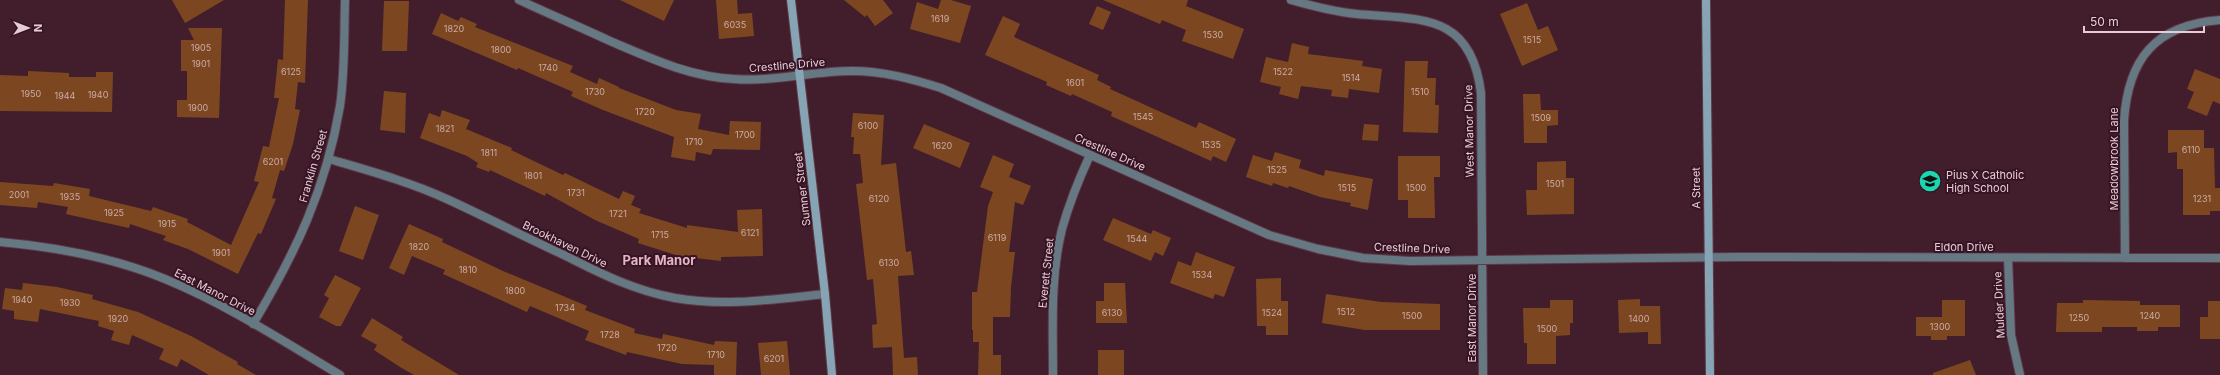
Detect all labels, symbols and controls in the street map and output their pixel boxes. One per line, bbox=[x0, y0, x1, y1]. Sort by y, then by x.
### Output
north arrow bbox=[8, 8, 48, 48]
scale bar bbox=[2084, 8, 2204, 34]
house number: 1619 bbox=[931, 13, 950, 24]
text: 50 m bbox=[2090, 14, 2119, 29]
house number: 6035 bbox=[724, 19, 746, 30]
house number: 1820 bbox=[444, 23, 465, 34]
text: N bbox=[31, 24, 45, 32]
house number: 1530 bbox=[1203, 29, 1224, 40]
house number: 1515 bbox=[1523, 34, 1541, 45]
house number: 1905 bbox=[191, 42, 211, 53]
house number: 1800 bbox=[491, 44, 512, 55]
street label: Crestline Drive bbox=[748, 55, 826, 75]
house number: 1901 bbox=[192, 58, 210, 69]
house number: 1740 bbox=[538, 62, 558, 73]
house number: 6125 bbox=[281, 66, 301, 77]
house number: 1522 bbox=[1273, 66, 1293, 77]
house number: 1514 bbox=[1342, 72, 1360, 83]
house number: 1601 bbox=[1066, 77, 1084, 88]
street label: West Manor Drive bbox=[1461, 84, 1477, 178]
house number: 1730 bbox=[585, 86, 605, 97]
house number: 1510 bbox=[1411, 86, 1430, 97]
house number: 1950 bbox=[21, 88, 42, 99]
house number: 1940 bbox=[88, 89, 109, 100]
house number: 1944 bbox=[55, 90, 76, 101]
house number: 1900 bbox=[188, 102, 209, 113]
house number: 1720 bbox=[635, 106, 655, 117]
street label: Meadowbrook Lane bbox=[2107, 107, 2121, 211]
house number: 1545 bbox=[1133, 111, 1153, 122]
house number: 1509 bbox=[1531, 112, 1552, 123]
house number: 6100 bbox=[858, 120, 879, 131]
house number: 1821 bbox=[436, 123, 454, 134]
street label: Franklin Street bbox=[296, 128, 330, 204]
house number: 1700 bbox=[735, 129, 755, 140]
street label: Crestline Drive bbox=[1072, 130, 1148, 174]
house number: 1710 bbox=[685, 136, 703, 147]
house number: 1535 bbox=[1201, 139, 1221, 150]
house number: 1620 bbox=[932, 140, 953, 151]
house number: 6110 bbox=[2182, 144, 2201, 155]
house number: 1811 bbox=[481, 147, 497, 158]
street label: Sumner Street bbox=[790, 151, 813, 227]
house number: 6201 bbox=[263, 156, 283, 167]
house number: 1525 bbox=[1267, 164, 1287, 175]
street label: A Street bbox=[1689, 167, 1703, 209]
school or university icon: Pius X Catholic High School bbox=[1917, 168, 1943, 194]
place label: Pius X Catholic High School bbox=[1946, 168, 2024, 195]
house number: 1801 bbox=[524, 170, 542, 181]
house number: 1501 bbox=[1546, 178, 1564, 189]
house number: 1515 bbox=[1338, 182, 1356, 193]
house number: 1500 bbox=[1406, 182, 1427, 193]
house number: 1731 bbox=[567, 187, 585, 198]
house number: 2001 bbox=[9, 189, 29, 200]
house number: 1935 bbox=[60, 191, 80, 202]
house number: 6120 bbox=[869, 193, 890, 204]
house number: 1231 bbox=[2193, 193, 2211, 204]
house number: 1925 bbox=[104, 207, 124, 218]
house number: 1721 bbox=[609, 208, 627, 219]
house number: 1915 bbox=[158, 218, 176, 229]
street label: Brookhaven Drive bbox=[521, 218, 609, 270]
house number: 6121 bbox=[741, 227, 759, 238]
house number: 1715 bbox=[651, 229, 669, 240]
house number: 6119 bbox=[988, 232, 1007, 243]
house number: 1544 bbox=[1127, 233, 1148, 244]
street label: Everett Street bbox=[1035, 237, 1057, 309]
street label: Crestline Drive bbox=[1374, 240, 1450, 256]
street label: Eldon Drive bbox=[1934, 240, 1994, 254]
house number: 1820 bbox=[409, 241, 430, 252]
house number: 1901 bbox=[212, 247, 230, 258]
district label: Park Manor bbox=[623, 252, 696, 268]
house number: 6130 bbox=[879, 257, 900, 268]
house number: 1810 bbox=[459, 264, 478, 275]
street label: East Manor Drive bbox=[172, 266, 258, 318]
house number: 1534 bbox=[1192, 269, 1212, 280]
street label: Mulder Drive bbox=[1990, 271, 2008, 339]
street label: East Manor Drive bbox=[1465, 273, 1479, 363]
house number: 1800 bbox=[505, 285, 526, 296]
house number: 1940 bbox=[12, 294, 33, 305]
house number: 1930 bbox=[60, 297, 81, 308]
house number: 1734 bbox=[555, 302, 575, 313]
house number: 1512 bbox=[1337, 306, 1355, 317]
house number: 6130 bbox=[1102, 307, 1123, 318]
house number: 1524 bbox=[1262, 307, 1282, 318]
house number: 1500 bbox=[1402, 310, 1423, 321]
house number: 1240 bbox=[2140, 310, 2161, 321]
house number: 1250 bbox=[2069, 312, 2089, 323]
house number: 1920 bbox=[108, 313, 129, 324]
house number: 1400 bbox=[1629, 313, 1650, 324]
house number: 1300 bbox=[1930, 321, 1951, 332]
house number: 1500 bbox=[1537, 323, 1558, 334]
house number: 1728 bbox=[600, 329, 620, 340]
house number: 1720 bbox=[657, 342, 677, 353]
house number: 1710 bbox=[707, 349, 725, 360]
house number: 6201 bbox=[764, 353, 784, 364]

